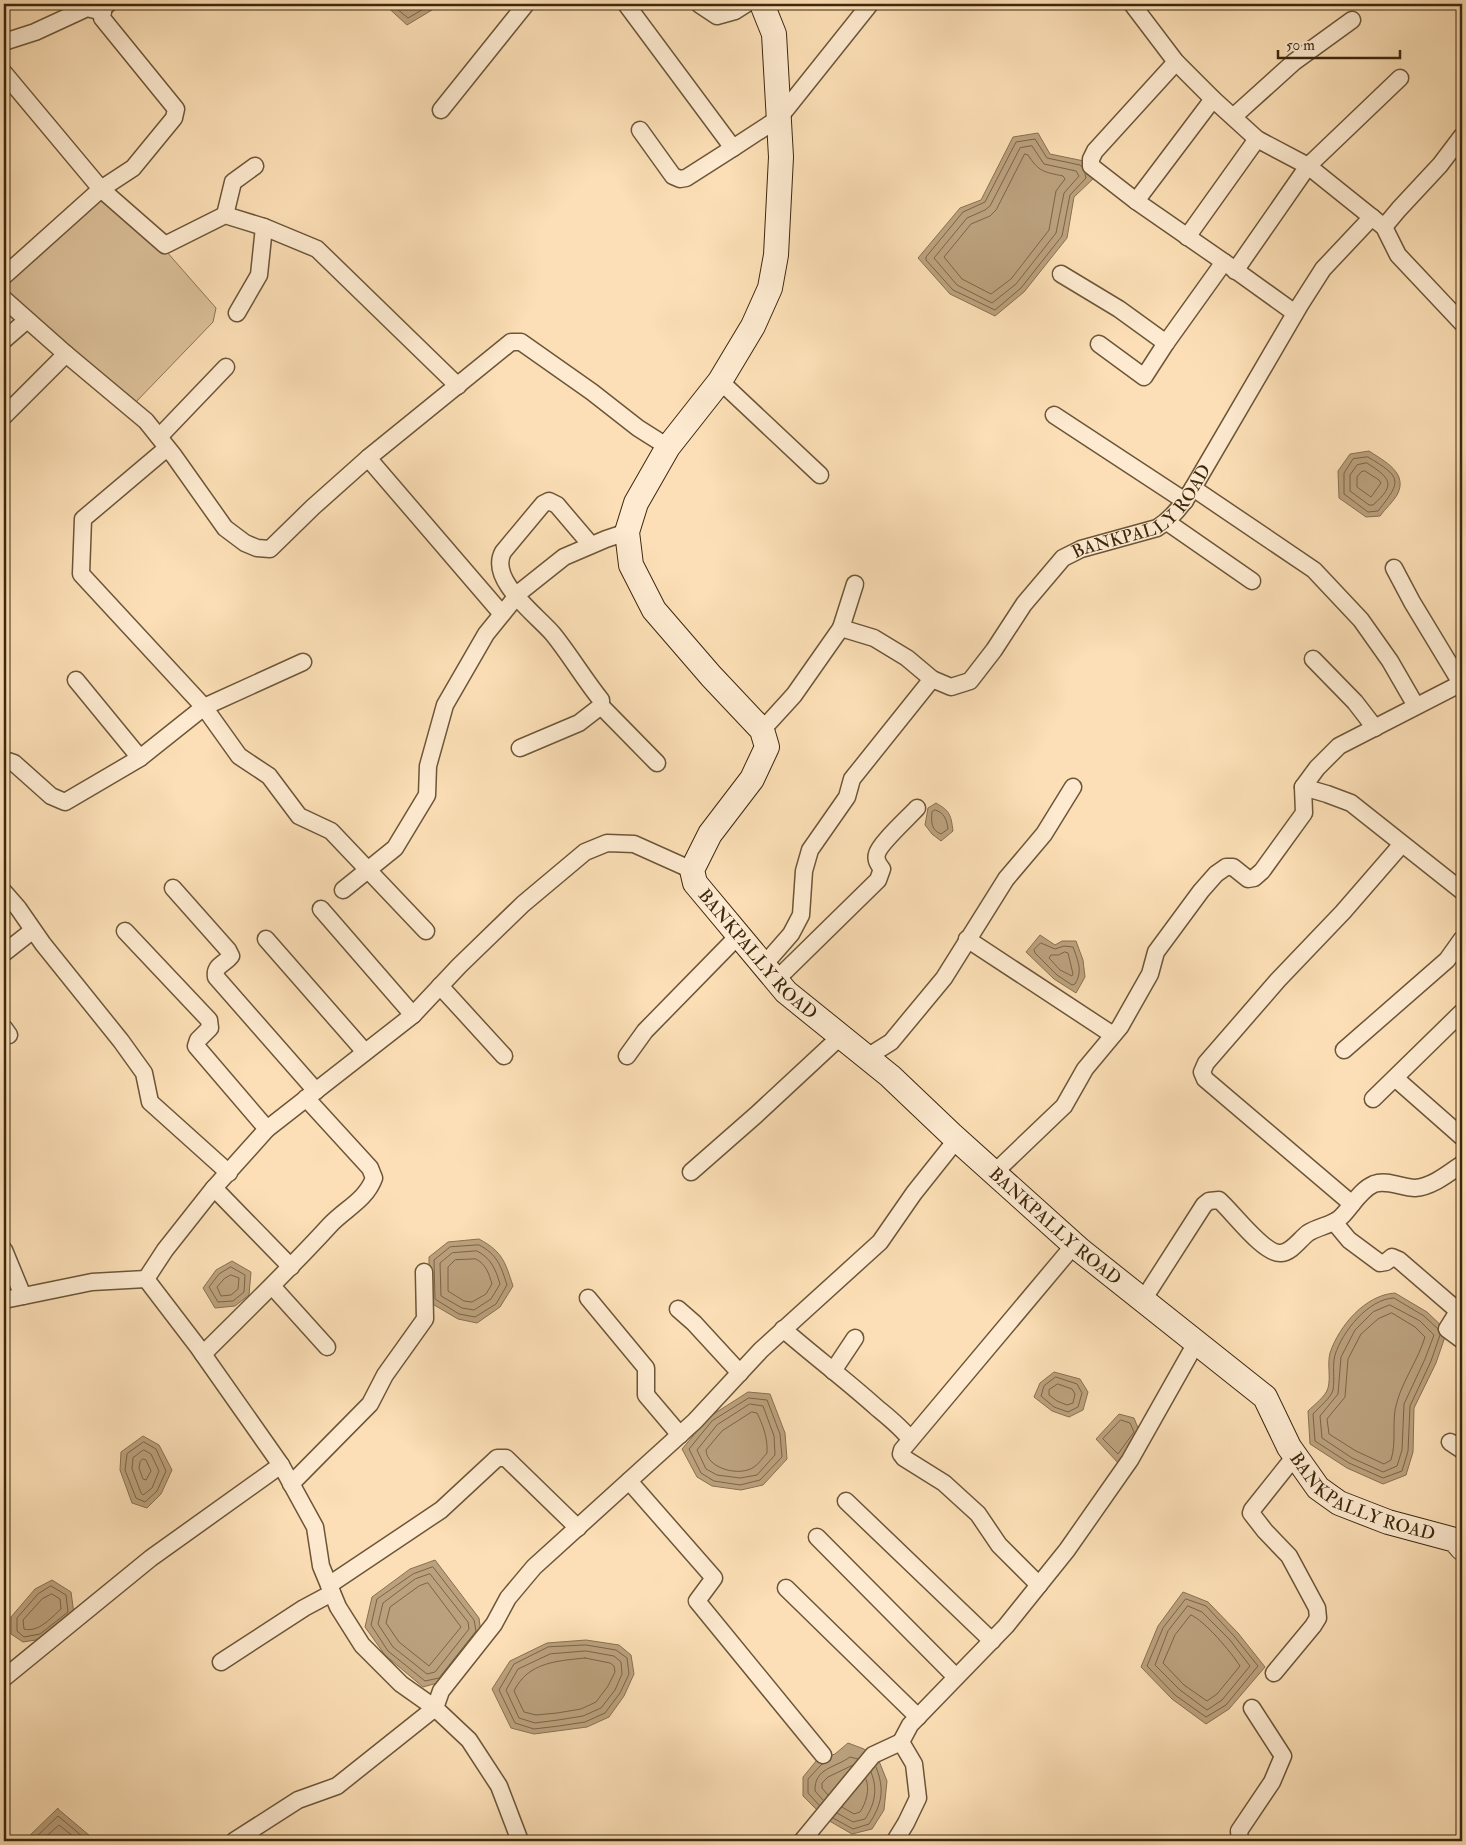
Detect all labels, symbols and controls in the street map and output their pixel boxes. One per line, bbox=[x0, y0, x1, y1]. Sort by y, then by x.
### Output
scale bar bbox=[1278, 28, 1401, 60]
text: 50 m bbox=[1286, 36, 1315, 55]
street label: BANKPALLY ROAD bbox=[1068, 460, 1216, 563]
street label: BANKPALLY ROAD bbox=[693, 884, 822, 1024]
street label: BANKPALLY ROAD bbox=[984, 1162, 1126, 1290]
street label: BANKPALLY ROAD bbox=[1285, 1448, 1438, 1546]

